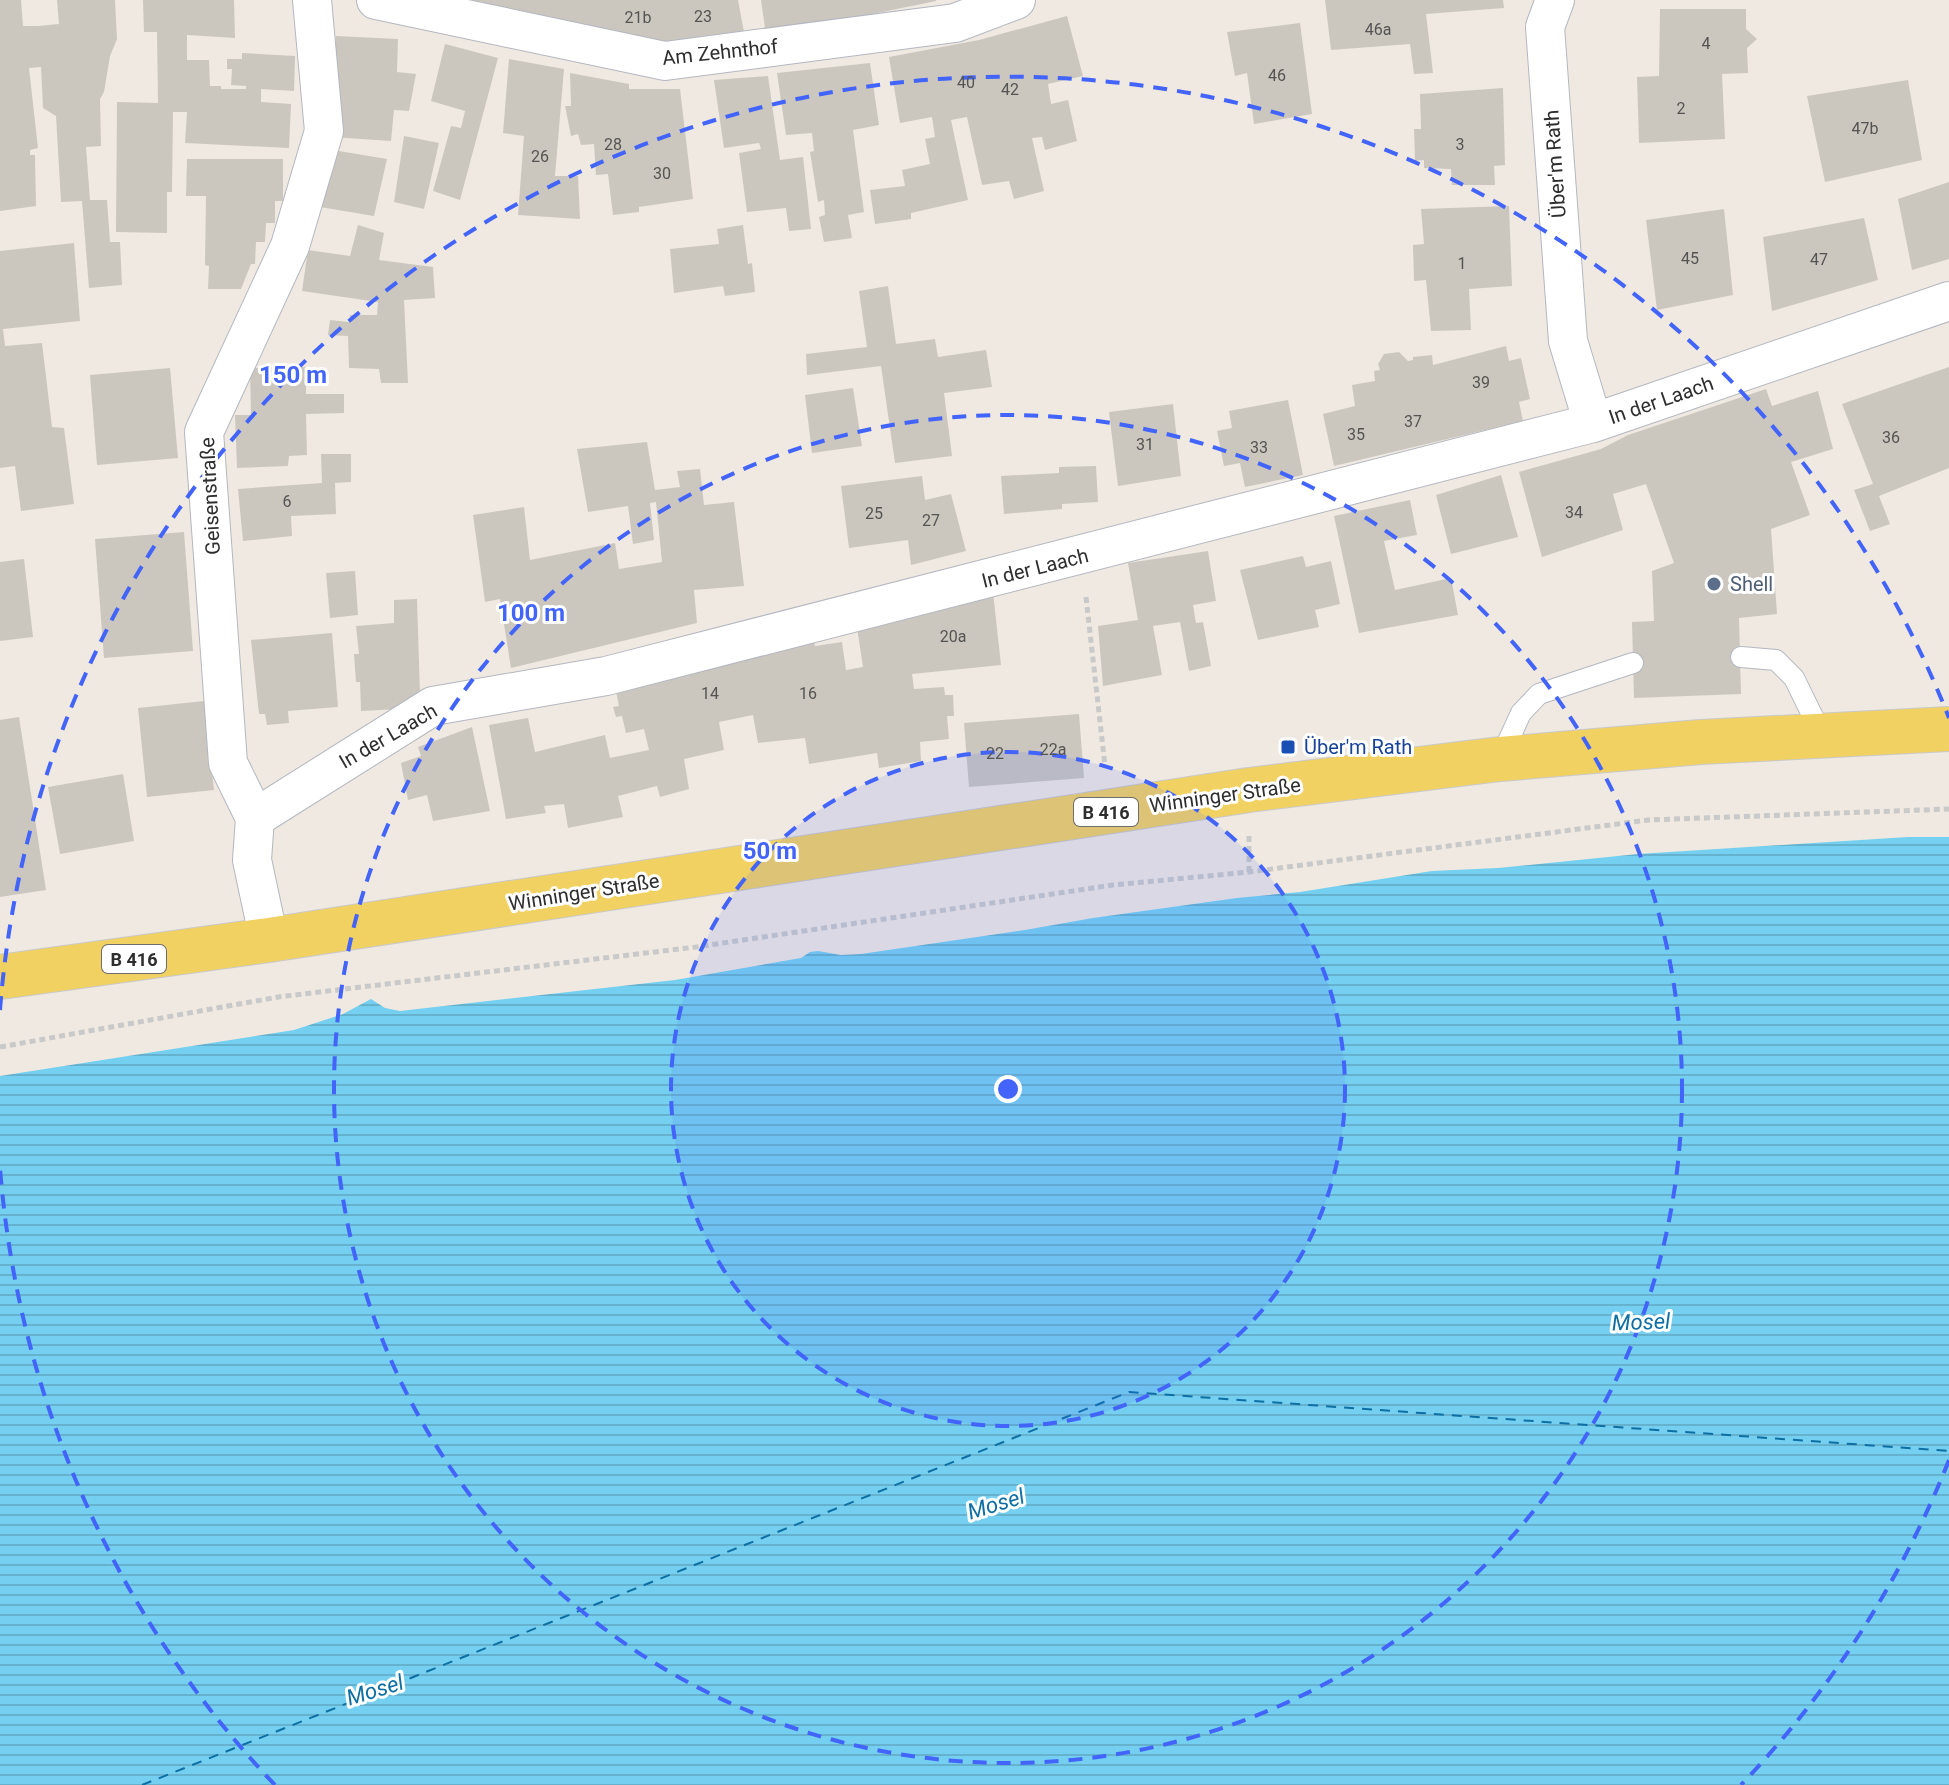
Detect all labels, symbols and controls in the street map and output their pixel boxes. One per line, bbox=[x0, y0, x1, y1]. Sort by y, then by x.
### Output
house number: 23 bbox=[694, 7, 712, 26]
house number: 21b bbox=[625, 8, 652, 27]
house number: 46a bbox=[1365, 20, 1391, 39]
street label: Am Zehnthof bbox=[661, 34, 779, 70]
house number: 4 bbox=[1702, 34, 1711, 53]
house number: 46 bbox=[1268, 66, 1286, 85]
house number: 40 bbox=[957, 73, 975, 92]
house number: 42 bbox=[1001, 80, 1019, 99]
house number: 2 bbox=[1677, 99, 1686, 118]
street label: Über'm Rath bbox=[1539, 109, 1571, 219]
house number: 47b bbox=[1852, 119, 1879, 138]
house number: 28 bbox=[604, 135, 622, 154]
house number: 3 bbox=[1456, 135, 1465, 154]
house number: 26 bbox=[531, 147, 549, 166]
house number: 30 bbox=[653, 164, 671, 183]
house number: 45 bbox=[1681, 249, 1699, 268]
house number: 47 bbox=[1810, 250, 1828, 269]
house number: 1 bbox=[1458, 254, 1467, 273]
text: 150 m bbox=[259, 361, 327, 389]
street label: In der Laach bbox=[1606, 371, 1716, 429]
house number: 39 bbox=[1472, 373, 1490, 392]
house number: 37 bbox=[1404, 412, 1422, 431]
house number: 35 bbox=[1347, 425, 1365, 444]
house number: 36 bbox=[1882, 428, 1900, 447]
house number: 31 bbox=[1136, 435, 1154, 454]
street label: Geisenstraße bbox=[195, 437, 225, 555]
house number: 33 bbox=[1250, 438, 1268, 457]
house number: 6 bbox=[283, 492, 292, 511]
house number: 34 bbox=[1565, 503, 1583, 522]
house number: 25 bbox=[865, 504, 883, 523]
house number: 27 bbox=[922, 511, 940, 530]
street label: In der Laach bbox=[979, 543, 1091, 593]
place label: Shell bbox=[1730, 572, 1773, 596]
marker: Shell bbox=[1705, 575, 1723, 593]
text: 100 m bbox=[497, 599, 565, 627]
house number: 20a bbox=[940, 627, 966, 646]
house number: 14 bbox=[701, 684, 719, 703]
house number: 16 bbox=[799, 684, 817, 703]
street label: In der Laach bbox=[335, 698, 441, 774]
place label: Über'm Rath bbox=[1304, 735, 1412, 759]
marker: Über'm Rath bbox=[1279, 738, 1297, 756]
house number: 22a bbox=[1040, 740, 1066, 759]
house number: 22 bbox=[986, 744, 1004, 763]
street label: Winninger Straße bbox=[1148, 773, 1302, 817]
road number: B 416 bbox=[1074, 798, 1138, 826]
text: 50 m bbox=[743, 837, 797, 865]
street label: Winninger Straße bbox=[507, 868, 661, 916]
road number: B 416 bbox=[102, 945, 166, 973]
centre of rings bbox=[994, 1075, 1022, 1103]
water label: Mosel bbox=[1611, 1308, 1671, 1336]
water label: Mosel bbox=[964, 1483, 1028, 1524]
water label: Mosel bbox=[343, 1669, 407, 1710]

